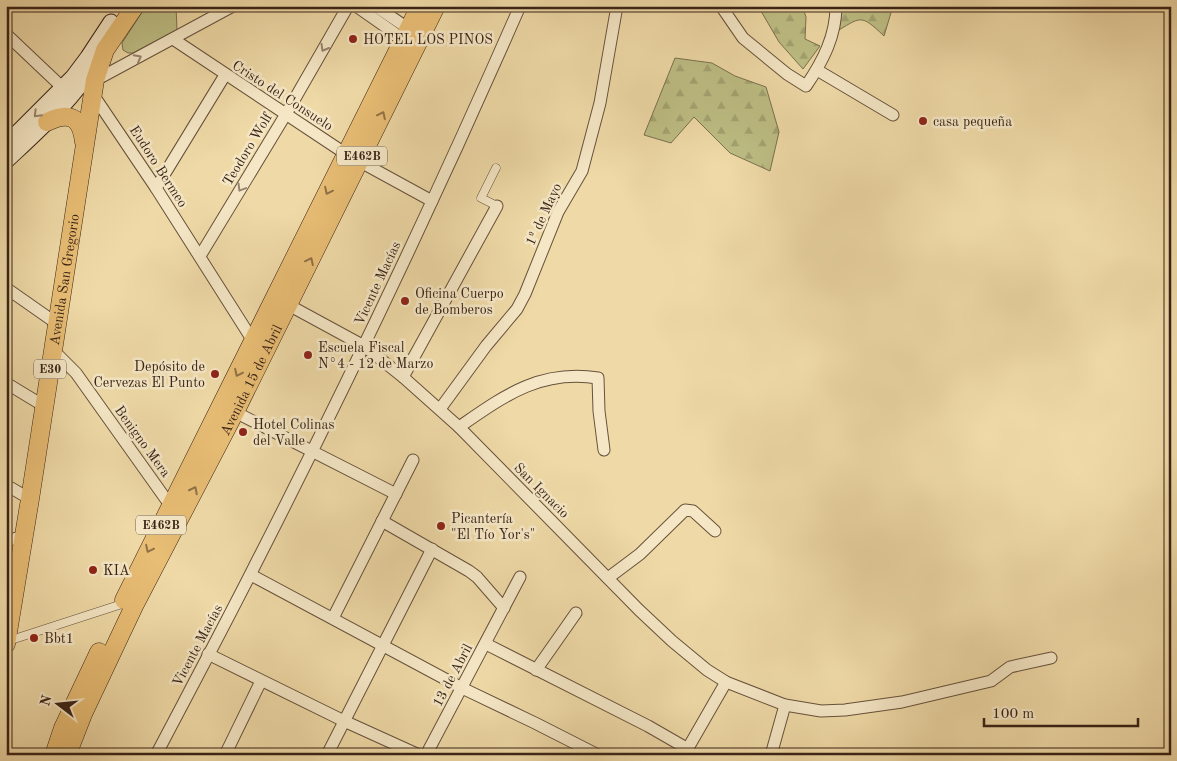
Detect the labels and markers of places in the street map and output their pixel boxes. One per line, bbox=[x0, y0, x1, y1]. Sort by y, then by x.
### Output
marker: HOTEL LOS PINOS bbox=[347, 33, 359, 45]
place label: HOTEL LOS PINOS bbox=[363, 33, 493, 47]
marker: casa pequeña bbox=[917, 115, 929, 127]
place label: casa pequeña bbox=[933, 115, 1012, 129]
place label: Oficina Cuerpo de Bomberos bbox=[415, 287, 504, 317]
marker: Oficina Cuerpo de Bomberos bbox=[399, 295, 411, 307]
place label: Escuela Fiscal N°4 - 12 de Marzo bbox=[318, 341, 433, 371]
marker: Escuela Fiscal N°4 - 12 de Marzo bbox=[302, 349, 314, 361]
place label: Depósito de Cervezas El Punto bbox=[93, 360, 205, 390]
marker: Depósito de Cervezas El Punto bbox=[209, 368, 221, 380]
place label: Hotel Colinas del Valle bbox=[253, 418, 334, 448]
marker: Hotel Colinas del Valle bbox=[237, 426, 249, 438]
place label: Picantería "El Tío Yor's" bbox=[451, 512, 535, 542]
marker: Picantería "El Tío Yor's" bbox=[435, 520, 447, 532]
marker: KIA bbox=[87, 564, 99, 576]
place label: KIA bbox=[103, 564, 130, 578]
marker: Bbt1 bbox=[28, 632, 40, 644]
place label: Bbt1 bbox=[44, 632, 74, 646]

